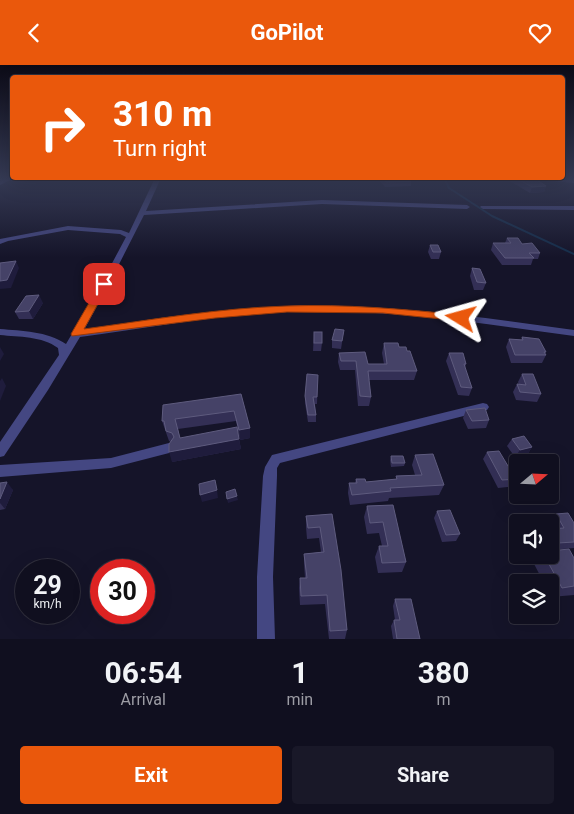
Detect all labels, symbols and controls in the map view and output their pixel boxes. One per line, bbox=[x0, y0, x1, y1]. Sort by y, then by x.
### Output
icon: back bbox=[20, 19, 48, 47]
icon: heart bbox=[526, 19, 554, 47]
text: GoPilot bbox=[250, 20, 324, 45]
text: 310 m bbox=[113, 94, 212, 135]
icon: right bbox=[30, 95, 95, 160]
text: Turn right bbox=[113, 136, 207, 161]
pin bbox=[83, 263, 125, 305]
icon: arrive bbox=[90, 270, 118, 298]
position arrow bbox=[434, 291, 486, 343]
north arrow bbox=[509, 454, 559, 504]
map controls bbox=[509, 454, 559, 624]
button: sound bbox=[509, 514, 559, 564]
speed limit sign: 30 bbox=[90, 559, 155, 624]
text: 29 bbox=[33, 571, 62, 600]
button: layers bbox=[509, 574, 559, 624]
text: km/h bbox=[33, 597, 62, 611]
text: 06:54 bbox=[105, 655, 182, 690]
text: 1 bbox=[291, 655, 308, 690]
text: 380 bbox=[418, 655, 469, 690]
text: Arrival bbox=[121, 690, 166, 709]
text: min bbox=[286, 690, 313, 709]
text: m bbox=[437, 690, 451, 709]
button: Exit bbox=[20, 746, 282, 804]
button: Share bbox=[292, 746, 554, 804]

